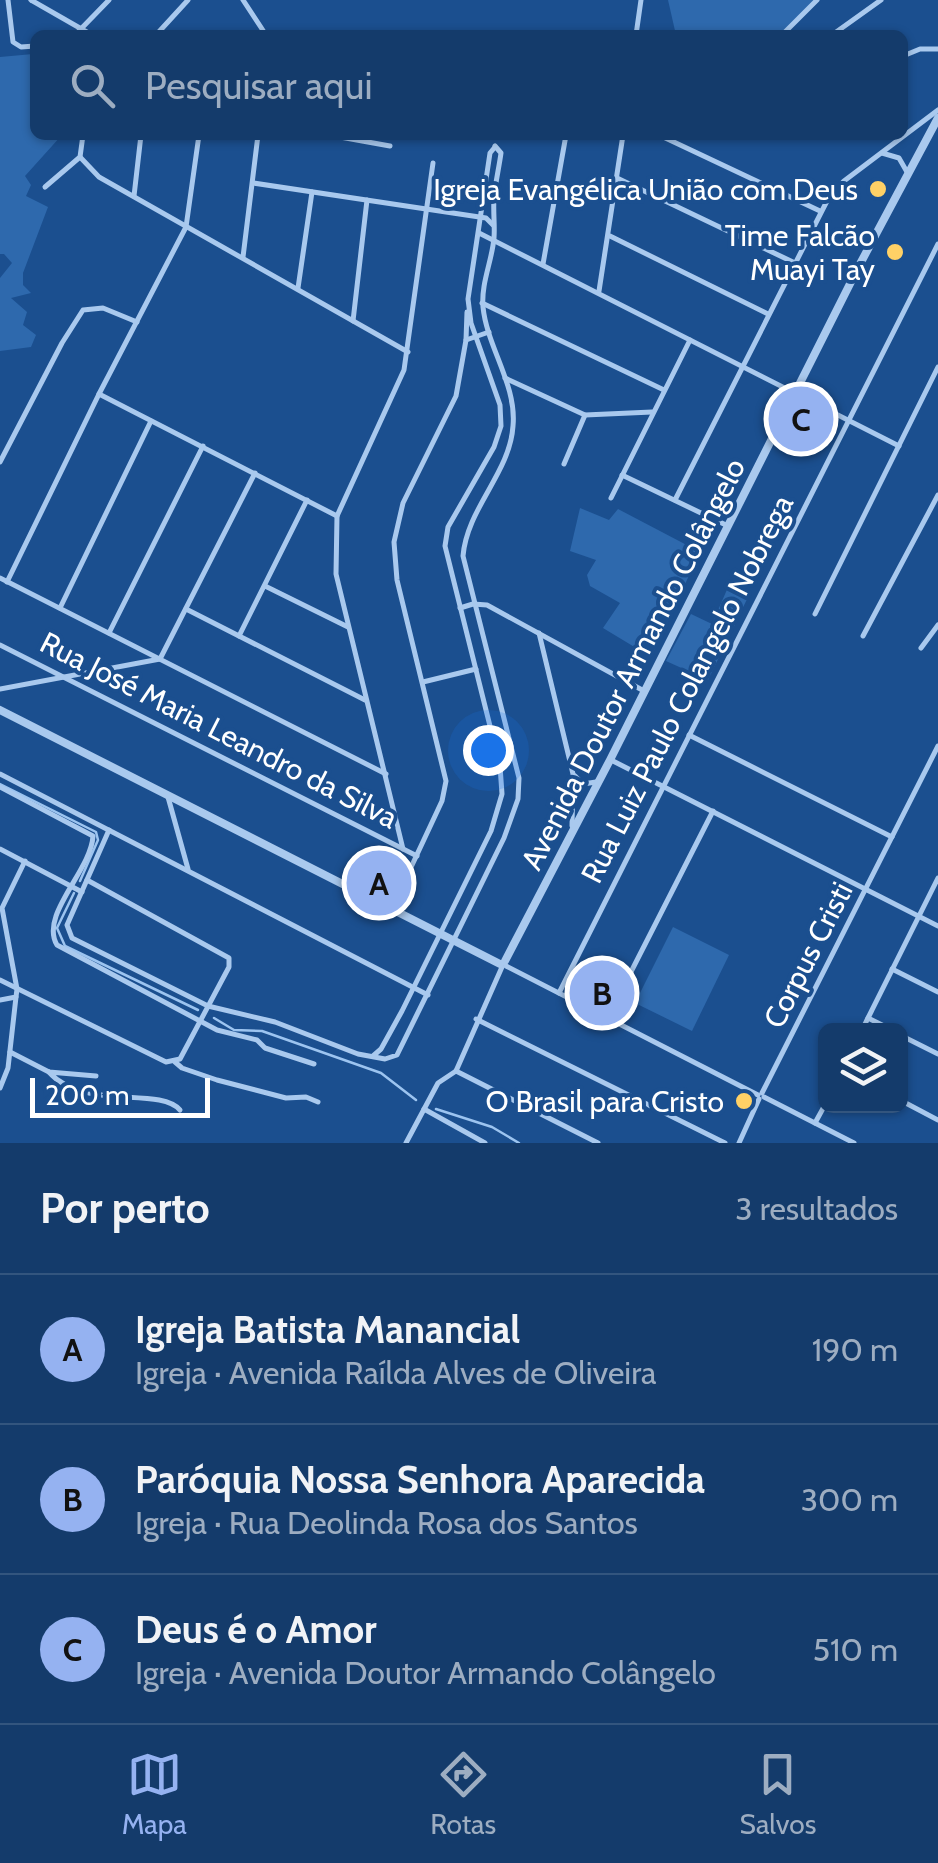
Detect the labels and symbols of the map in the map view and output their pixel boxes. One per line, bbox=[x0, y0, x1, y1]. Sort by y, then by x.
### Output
place label: Igreja Evangélica União com Deus bbox=[433, 171, 858, 208]
marker: Igreja Evangélica União com Deus bbox=[867, 178, 889, 200]
place label: Time Falcão Muayi Tay bbox=[725, 217, 875, 288]
marker: Time Falcão Muayi Tay bbox=[884, 241, 906, 263]
pin: C bbox=[768, 382, 834, 456]
street label: Avenida Doutor Armando Colângelo bbox=[513, 452, 753, 876]
street label: Rua Luiz Paulo Colangelo Nobrega bbox=[573, 488, 801, 889]
street label: Rua José Maria Leandro da Silva bbox=[34, 624, 404, 837]
your location bbox=[463, 725, 514, 776]
pin: A bbox=[346, 846, 412, 920]
street label: Corpus Cristi bbox=[756, 876, 860, 1034]
pin: B bbox=[570, 956, 634, 1030]
scale bar bbox=[30, 1073, 210, 1118]
place label: O Brasil para Cristo bbox=[486, 1083, 724, 1120]
marker: O Brasil para Cristo bbox=[733, 1090, 755, 1112]

